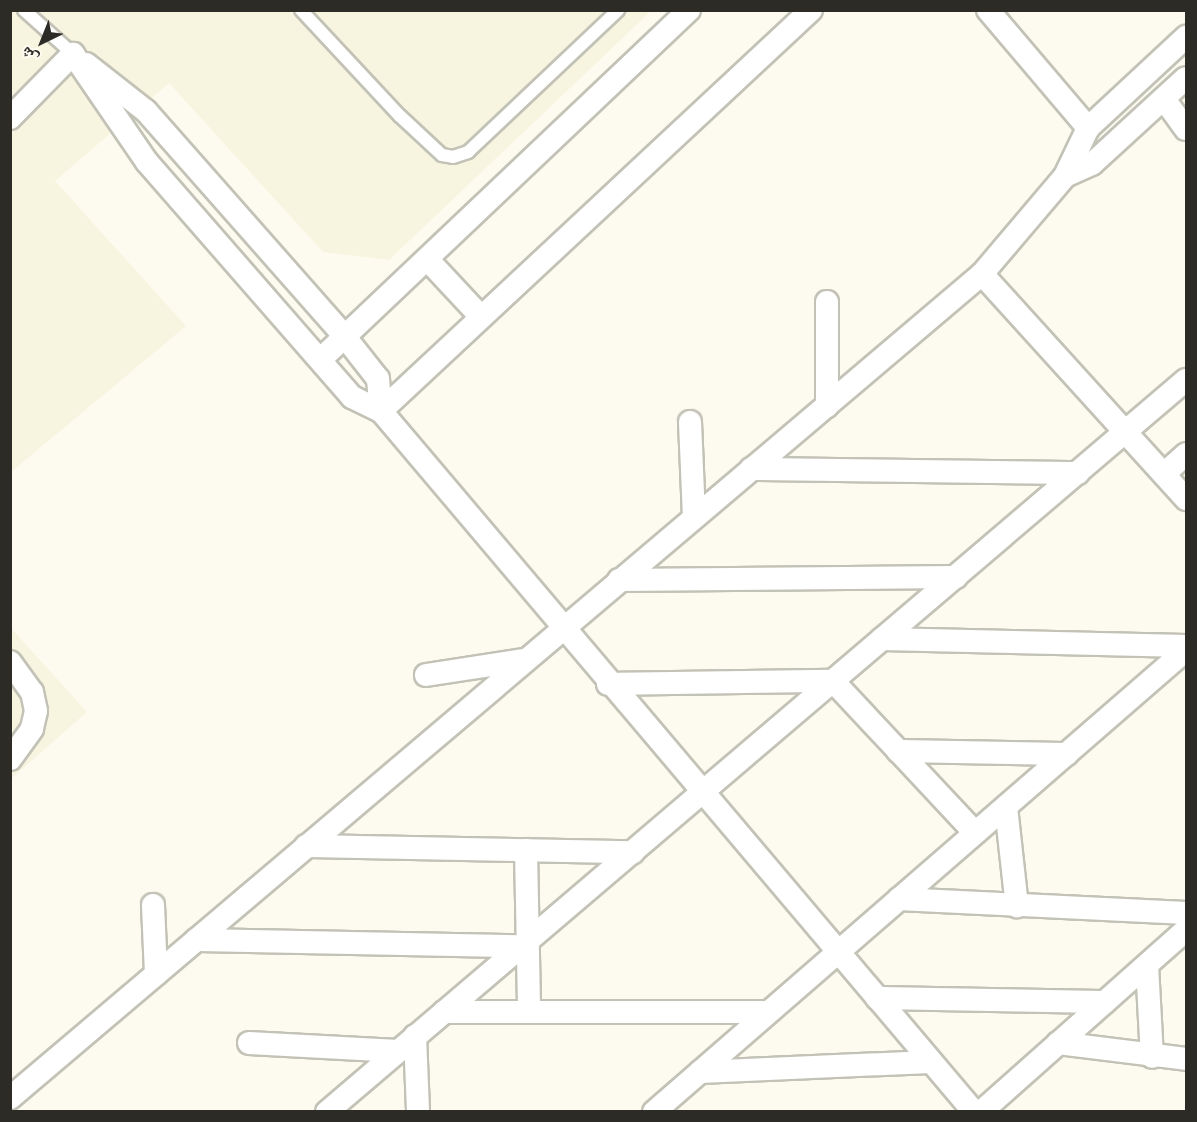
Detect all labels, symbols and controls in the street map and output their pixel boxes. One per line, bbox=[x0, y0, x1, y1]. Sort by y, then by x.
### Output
north arrow bbox=[12, 12, 72, 72]
text: ش bbox=[17, 43, 42, 68]

